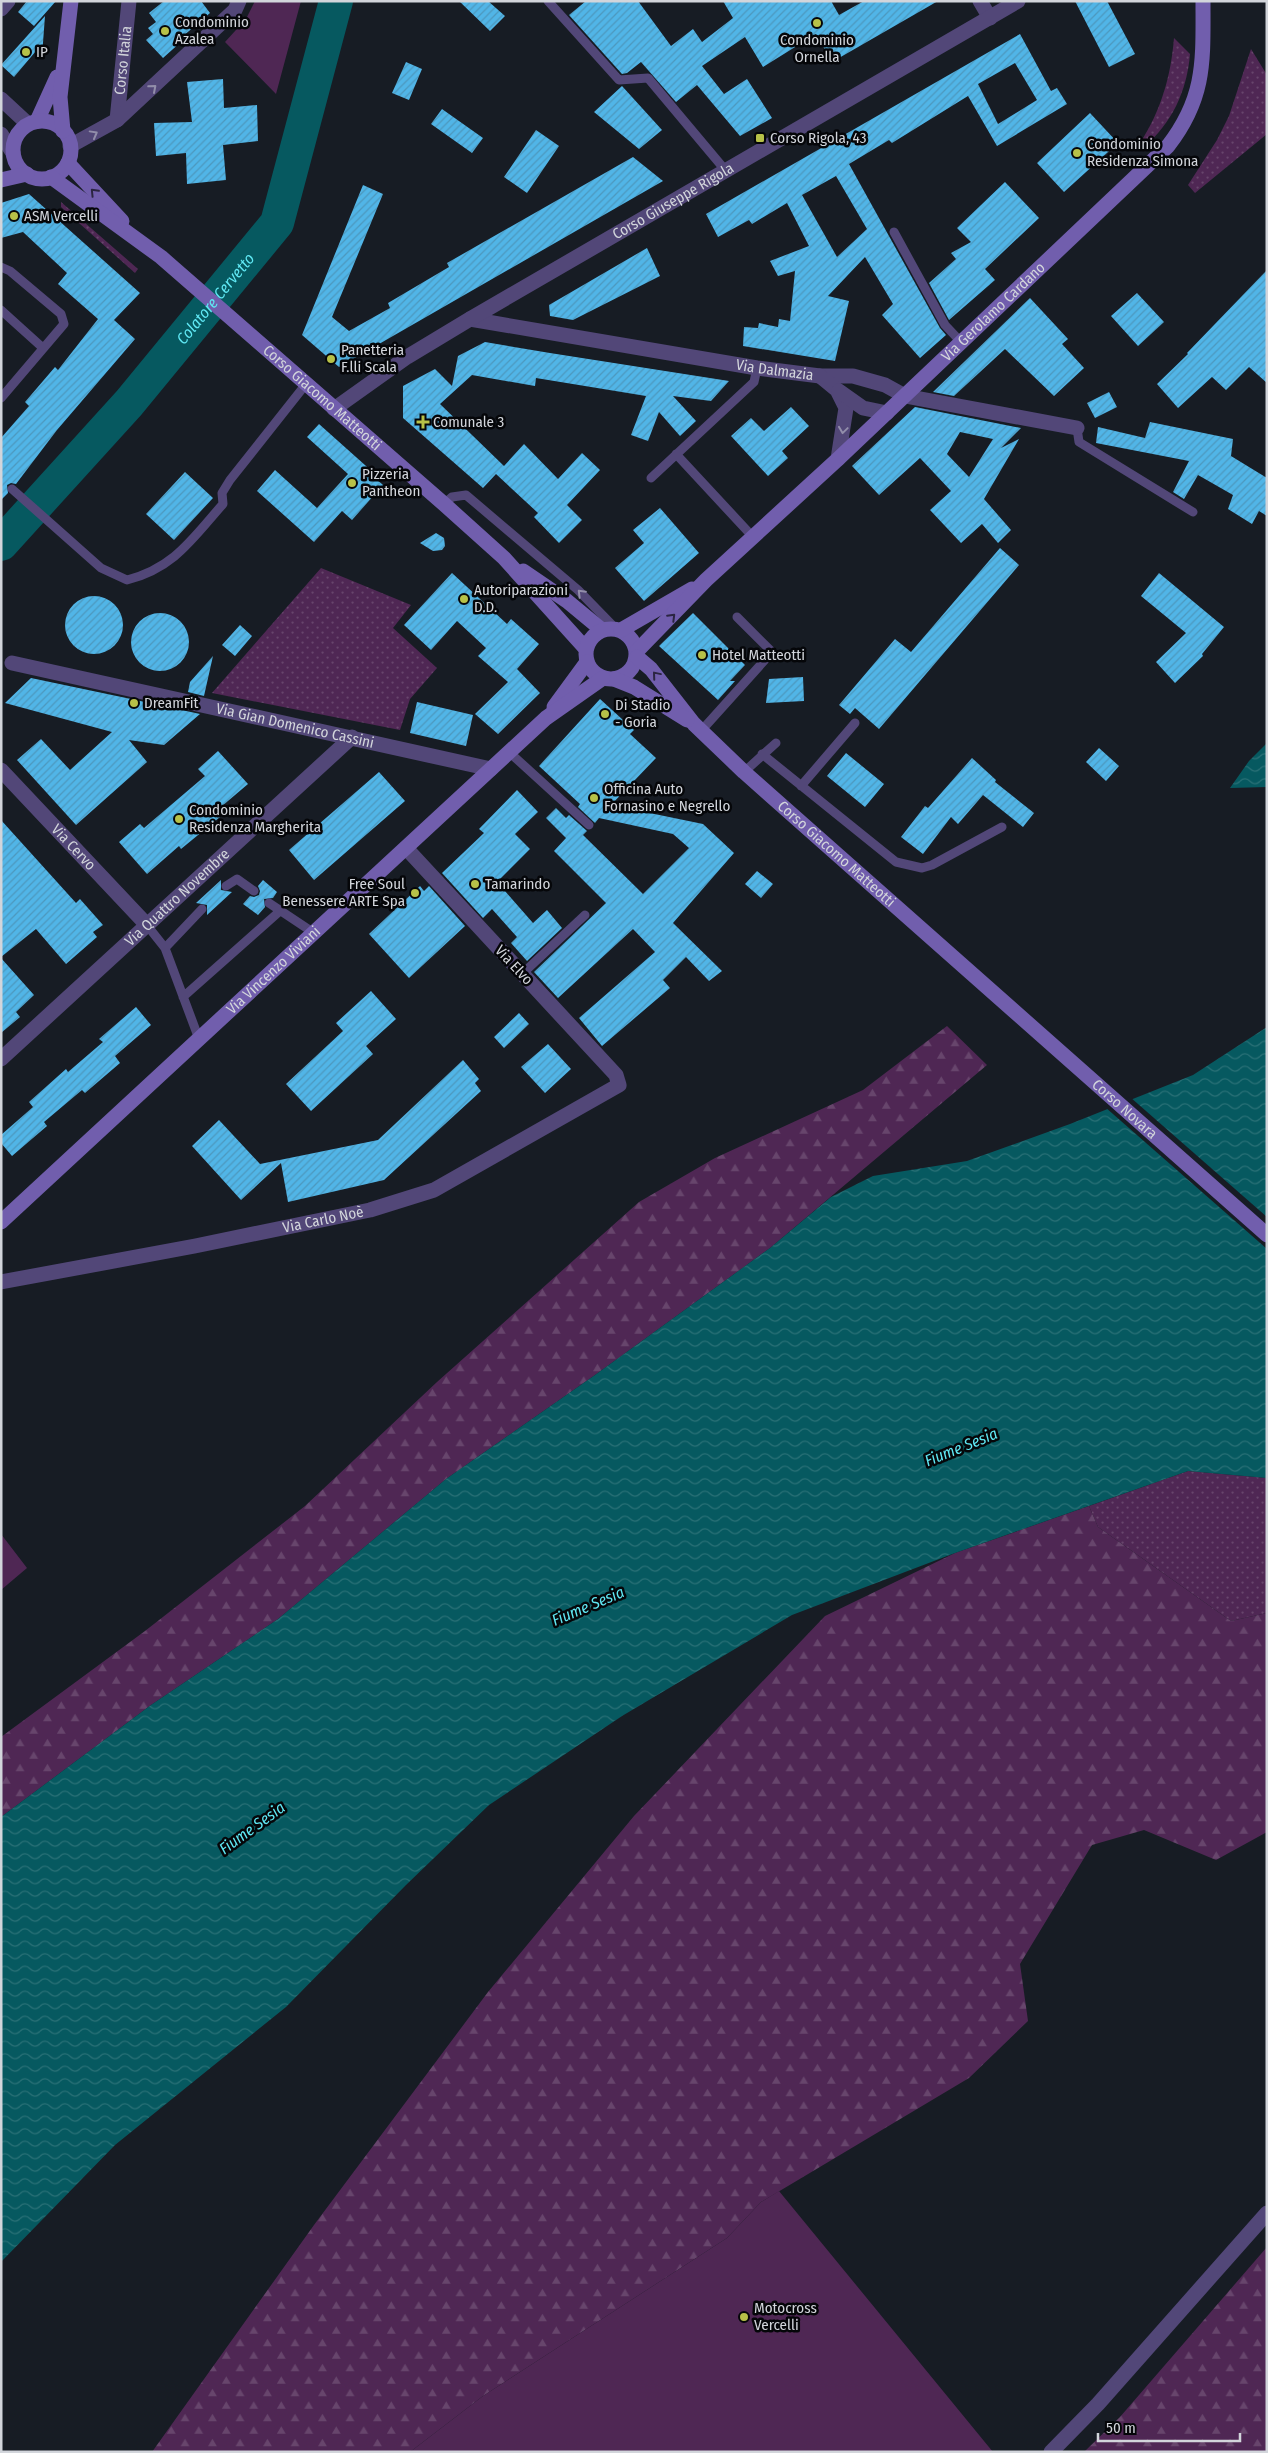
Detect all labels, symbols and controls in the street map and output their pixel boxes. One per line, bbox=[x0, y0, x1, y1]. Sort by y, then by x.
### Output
place label: Condominio Azalea bbox=[175, 13, 249, 48]
marker: Condominio Ornella bbox=[811, 17, 823, 29]
street label: Corso Italia bbox=[111, 25, 135, 96]
marker: Condominio Azalea bbox=[159, 25, 171, 37]
place label: Condominio Ornella bbox=[780, 31, 854, 66]
place label: IP bbox=[36, 43, 48, 61]
marker: IP bbox=[20, 46, 32, 58]
one-way arrow bbox=[148, 85, 157, 94]
place label: Corso Rigola, 43 bbox=[770, 129, 867, 147]
one-way arrow bbox=[89, 130, 98, 140]
marker: Corso Rigola, 43 bbox=[754, 132, 766, 144]
place label: Condominio Residenza Simona bbox=[1087, 135, 1198, 170]
marker: Condominio Residenza Simona bbox=[1071, 147, 1083, 159]
street label: Corso Giuseppe Rigola bbox=[609, 159, 737, 243]
one-way arrow bbox=[91, 188, 100, 197]
place label: ASM Vercelli bbox=[24, 207, 98, 225]
marker: ASM Vercelli bbox=[8, 210, 20, 222]
water label: Colatore Cervetto bbox=[172, 249, 258, 348]
street label: Via Gerolamo Cardano bbox=[938, 258, 1049, 365]
street label: Corso Giacomo Matteotti bbox=[259, 341, 385, 454]
place label: Panetteria F.lli Scala bbox=[341, 341, 404, 376]
marker: Panetteria F.lli Scala bbox=[325, 353, 337, 365]
street label: Via Dalmazia bbox=[735, 356, 815, 384]
place label: Comunale 3 bbox=[433, 413, 505, 431]
marker: Comunale 3 bbox=[417, 416, 429, 428]
one-way arrow bbox=[839, 426, 849, 434]
place label: Pizzeria Pantheon bbox=[362, 465, 420, 500]
marker: Pizzeria Pantheon bbox=[346, 477, 358, 489]
place label: Autoriparazioni D.D. bbox=[474, 581, 568, 616]
one-way arrow bbox=[578, 590, 587, 599]
marker: Autoriparazioni D.D. bbox=[458, 593, 470, 605]
one-way arrow bbox=[666, 614, 675, 623]
place label: Hotel Matteotti bbox=[712, 646, 805, 664]
marker: Hotel Matteotti bbox=[696, 649, 708, 661]
one-way arrow bbox=[653, 672, 662, 681]
place label: DreamFit bbox=[144, 694, 199, 712]
place label: Di Stadio - Goria bbox=[615, 696, 670, 731]
marker: DreamFit bbox=[128, 697, 140, 709]
street label: Via Gian Domenico Cassini bbox=[215, 699, 376, 752]
marker: Di Stadio - Goria bbox=[599, 708, 611, 720]
place label: Officina Auto Fornasino e Negrello bbox=[604, 780, 730, 815]
marker: Officina Auto Fornasino e Negrello bbox=[588, 792, 600, 804]
street label: Corso Giacomo Matteotti bbox=[774, 797, 899, 911]
place label: Condominio Residenza Margherita bbox=[189, 801, 321, 836]
marker: Condominio Residenza Margherita bbox=[173, 813, 185, 825]
street label: Via Cervo bbox=[48, 820, 100, 874]
street label: Via Quattro Novembre bbox=[121, 845, 233, 950]
place label: Free Soul Benessere ARTE Spa bbox=[282, 875, 405, 910]
place label: Tamarindo bbox=[485, 875, 550, 893]
marker: Tamarindo bbox=[469, 878, 481, 890]
marker: Free Soul Benessere ARTE Spa bbox=[409, 887, 421, 899]
street label: Via Vincenzo Viviani bbox=[223, 922, 324, 1018]
street label: Via Elvo bbox=[491, 941, 537, 989]
street label: Corso Novara bbox=[1088, 1075, 1161, 1143]
street label: Via Carlo Noè bbox=[281, 1203, 365, 1237]
water label: Fiume Sesia bbox=[922, 1424, 1000, 1470]
water label: Fiume Sesia bbox=[549, 1582, 627, 1630]
water label: Fiume Sesia bbox=[215, 1798, 289, 1858]
place label: Motocross Vercelli bbox=[754, 2299, 817, 2334]
marker: Motocross Vercelli bbox=[738, 2311, 750, 2323]
scale bar bbox=[1098, 2410, 1240, 2442]
text: 50 m bbox=[1106, 2419, 1136, 2437]

